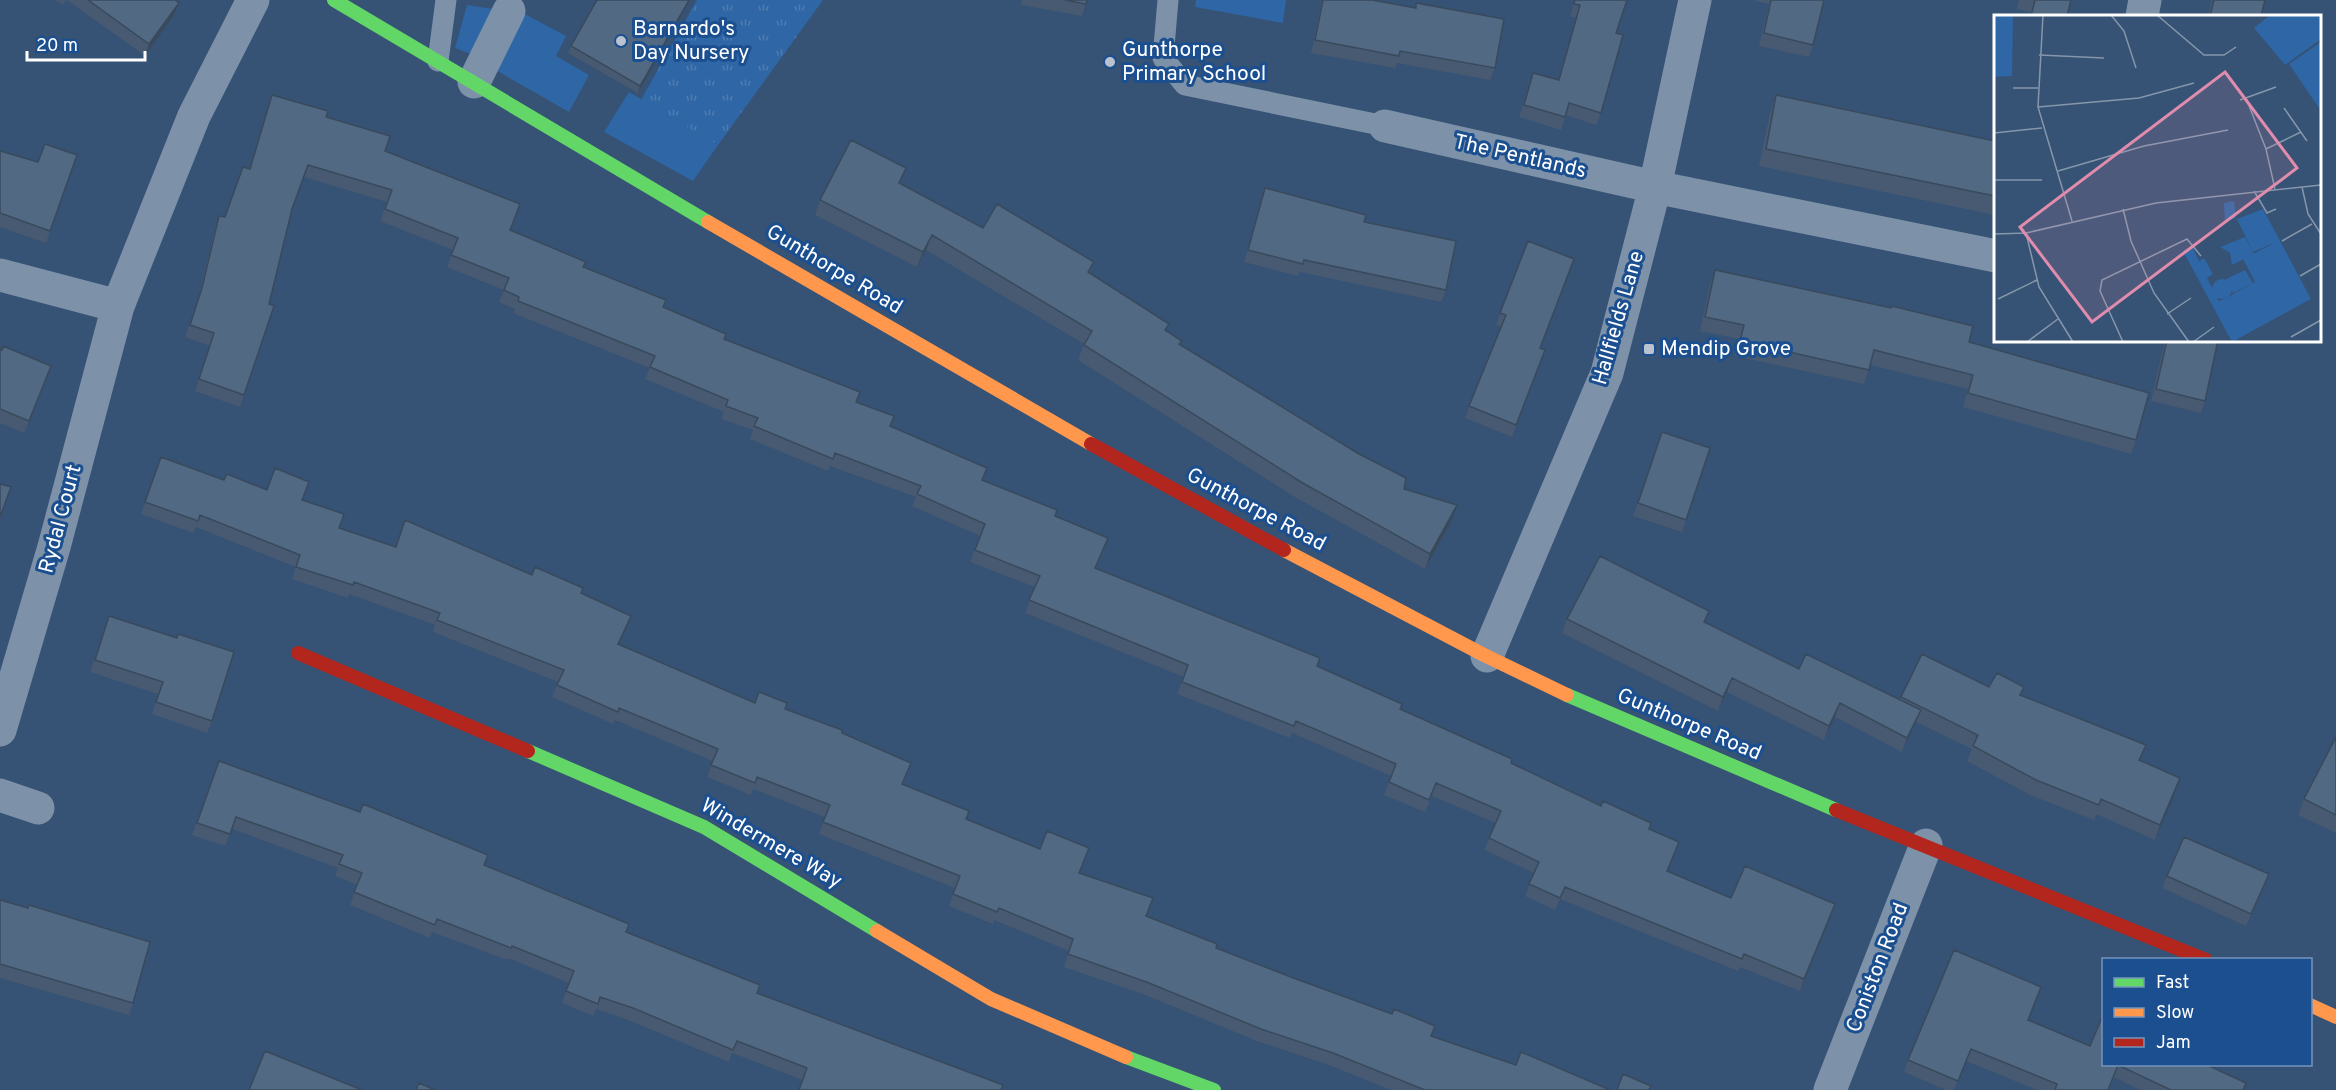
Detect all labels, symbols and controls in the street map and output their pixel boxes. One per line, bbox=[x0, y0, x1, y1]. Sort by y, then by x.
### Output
inset map bbox=[1994, 15, 2321, 342]
place label: Barnardo's Day Nursery bbox=[633, 16, 749, 67]
scale bar bbox=[27, 24, 146, 62]
marker: Barnardo's Day Nursery bbox=[614, 34, 628, 48]
text: 20 m bbox=[36, 35, 78, 58]
place label: Gunthorpe Primary School bbox=[1122, 37, 1266, 88]
marker: Gunthorpe Primary School bbox=[1103, 55, 1117, 69]
street label: The Pentlands bbox=[1451, 129, 1589, 185]
street label: Gunthorpe Road bbox=[761, 219, 907, 321]
street label: Hallfields Lane bbox=[1587, 248, 1651, 388]
place label: Mendip Grove bbox=[1661, 336, 1791, 363]
marker: Mendip Grove bbox=[1642, 342, 1656, 356]
street label: Rydal Court bbox=[34, 462, 88, 576]
street label: Gunthorpe Road bbox=[1182, 462, 1330, 558]
street label: Gunthorpe Road bbox=[1613, 682, 1765, 768]
street label: Windermere Way bbox=[695, 793, 847, 895]
street label: Coniston Road bbox=[1841, 899, 1915, 1037]
legend bbox=[2102, 958, 2312, 1066]
text: Fast bbox=[2156, 972, 2189, 995]
text: Slow bbox=[2156, 1002, 2194, 1025]
text: Jam bbox=[2156, 1032, 2191, 1055]

